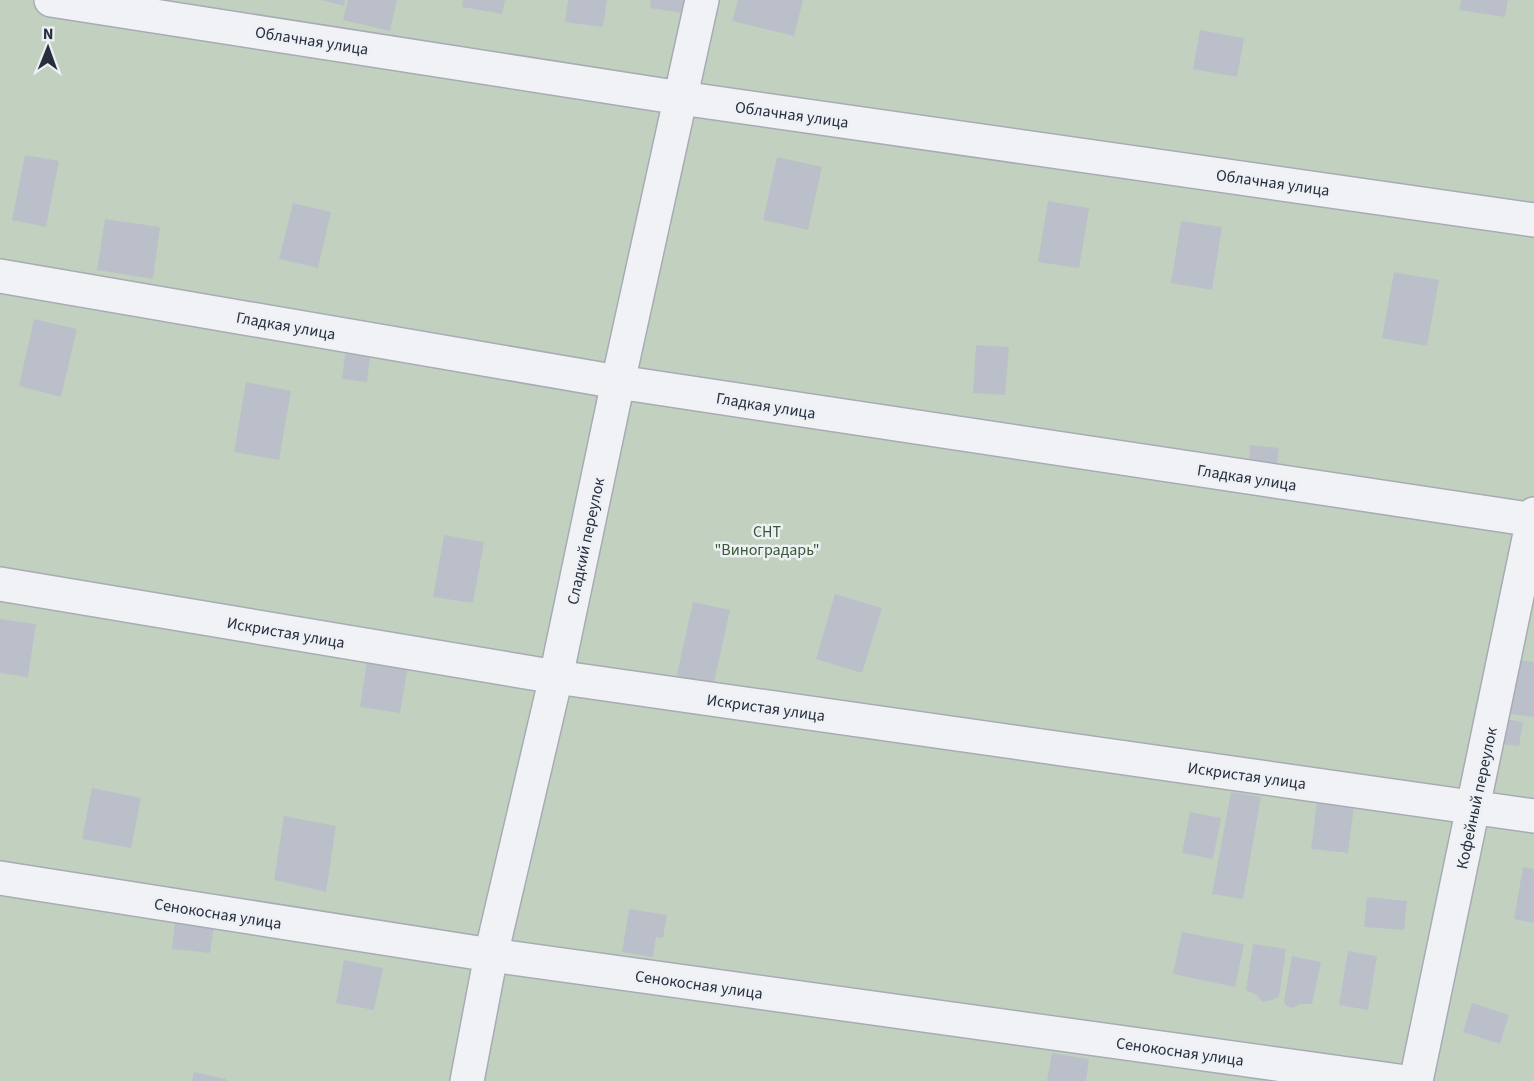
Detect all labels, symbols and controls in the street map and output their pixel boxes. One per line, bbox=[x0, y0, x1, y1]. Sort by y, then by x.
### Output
north arrow bbox=[18, 18, 78, 78]
street label: Облачная улица bbox=[254, 21, 370, 61]
text: N bbox=[43, 23, 54, 45]
street label: Облачная улица bbox=[734, 96, 850, 134]
street label: Облачная улица bbox=[1215, 164, 1331, 202]
street label: Гладкая улица bbox=[234, 306, 337, 346]
street label: Гладкая улица bbox=[715, 387, 817, 425]
street label: Гладкая улица bbox=[1196, 459, 1298, 497]
street label: Сладкий переулок bbox=[562, 475, 610, 607]
park label: СНТ "Виноградарь" bbox=[714, 521, 820, 561]
street label: Искристая улица bbox=[225, 612, 346, 654]
street label: Искристая улица bbox=[705, 689, 826, 727]
street label: Кофейный переулок bbox=[1451, 725, 1503, 871]
street label: Искристая улица bbox=[1186, 757, 1307, 795]
street label: Сенокосная улица bbox=[153, 893, 283, 935]
street label: Сенокосная улица bbox=[634, 965, 764, 1005]
street label: Сенокосная улица bbox=[1115, 1032, 1245, 1072]

